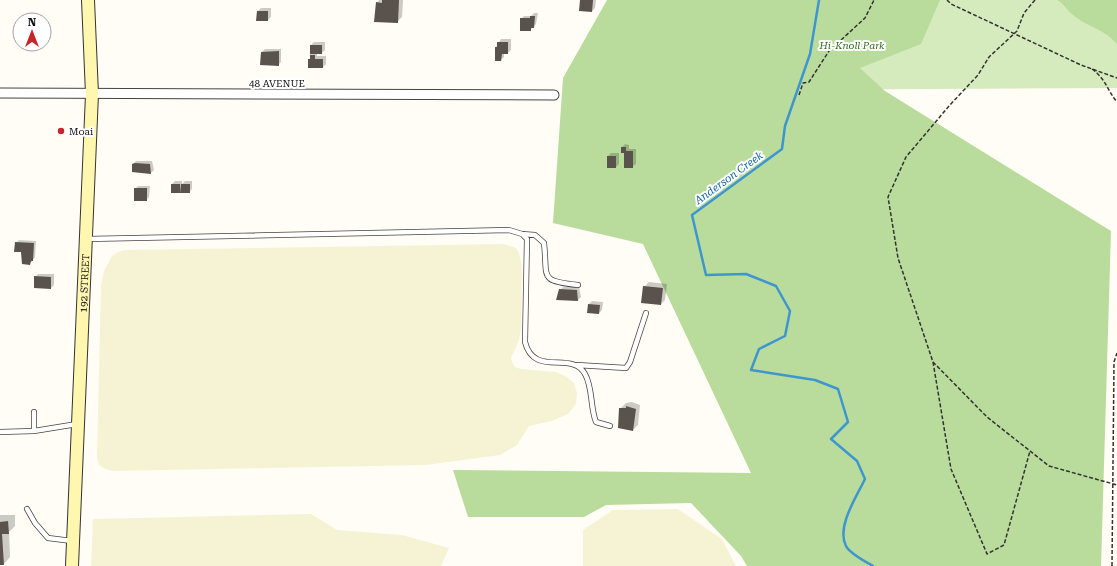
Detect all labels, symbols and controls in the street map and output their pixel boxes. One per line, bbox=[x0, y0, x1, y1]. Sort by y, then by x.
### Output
north arrow bbox=[12, 12, 52, 52]
text: N bbox=[28, 16, 37, 29]
park label: Hi-Knoll Park bbox=[818, 40, 885, 51]
street label: 48 AVENUE bbox=[249, 78, 305, 89]
marker: Moai bbox=[56, 126, 66, 136]
place label: Moai bbox=[69, 126, 93, 137]
water label: Anderson Creek bbox=[692, 149, 766, 208]
street label: 192 STREET bbox=[77, 253, 91, 313]

